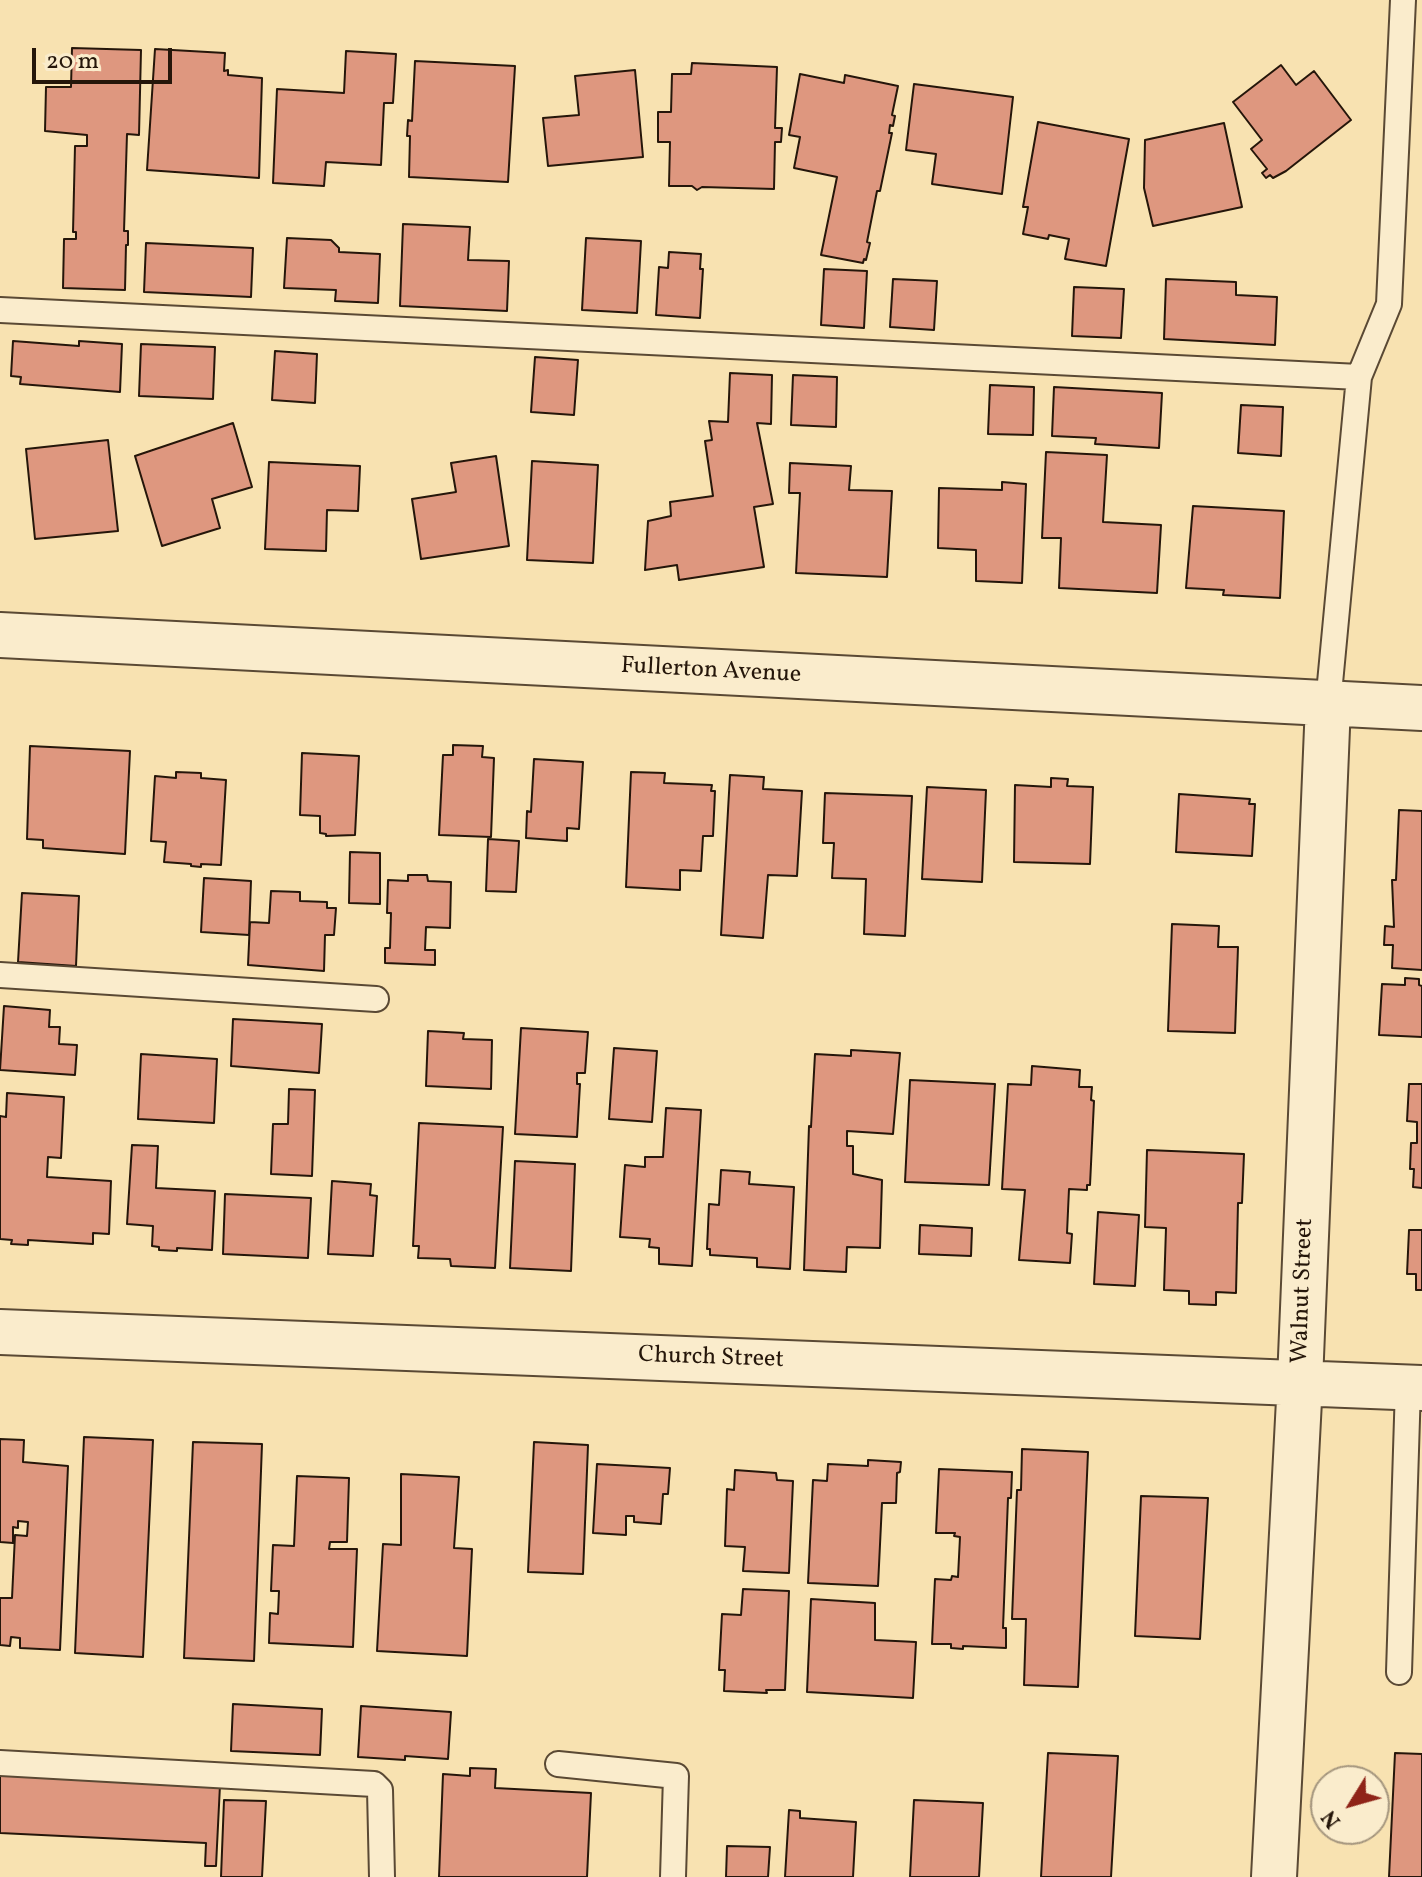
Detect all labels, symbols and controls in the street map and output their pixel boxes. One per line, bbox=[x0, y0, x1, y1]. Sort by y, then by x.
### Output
scale bar bbox=[36, 32, 176, 82]
text: 20 m bbox=[46, 45, 99, 79]
street label: Fullerton Avenue bbox=[620, 653, 802, 691]
street label: Walnut Street bbox=[1287, 1218, 1321, 1364]
street label: Church Street bbox=[638, 1342, 784, 1376]
north arrow bbox=[1310, 1765, 1390, 1845]
text: N bbox=[1315, 1803, 1349, 1834]

